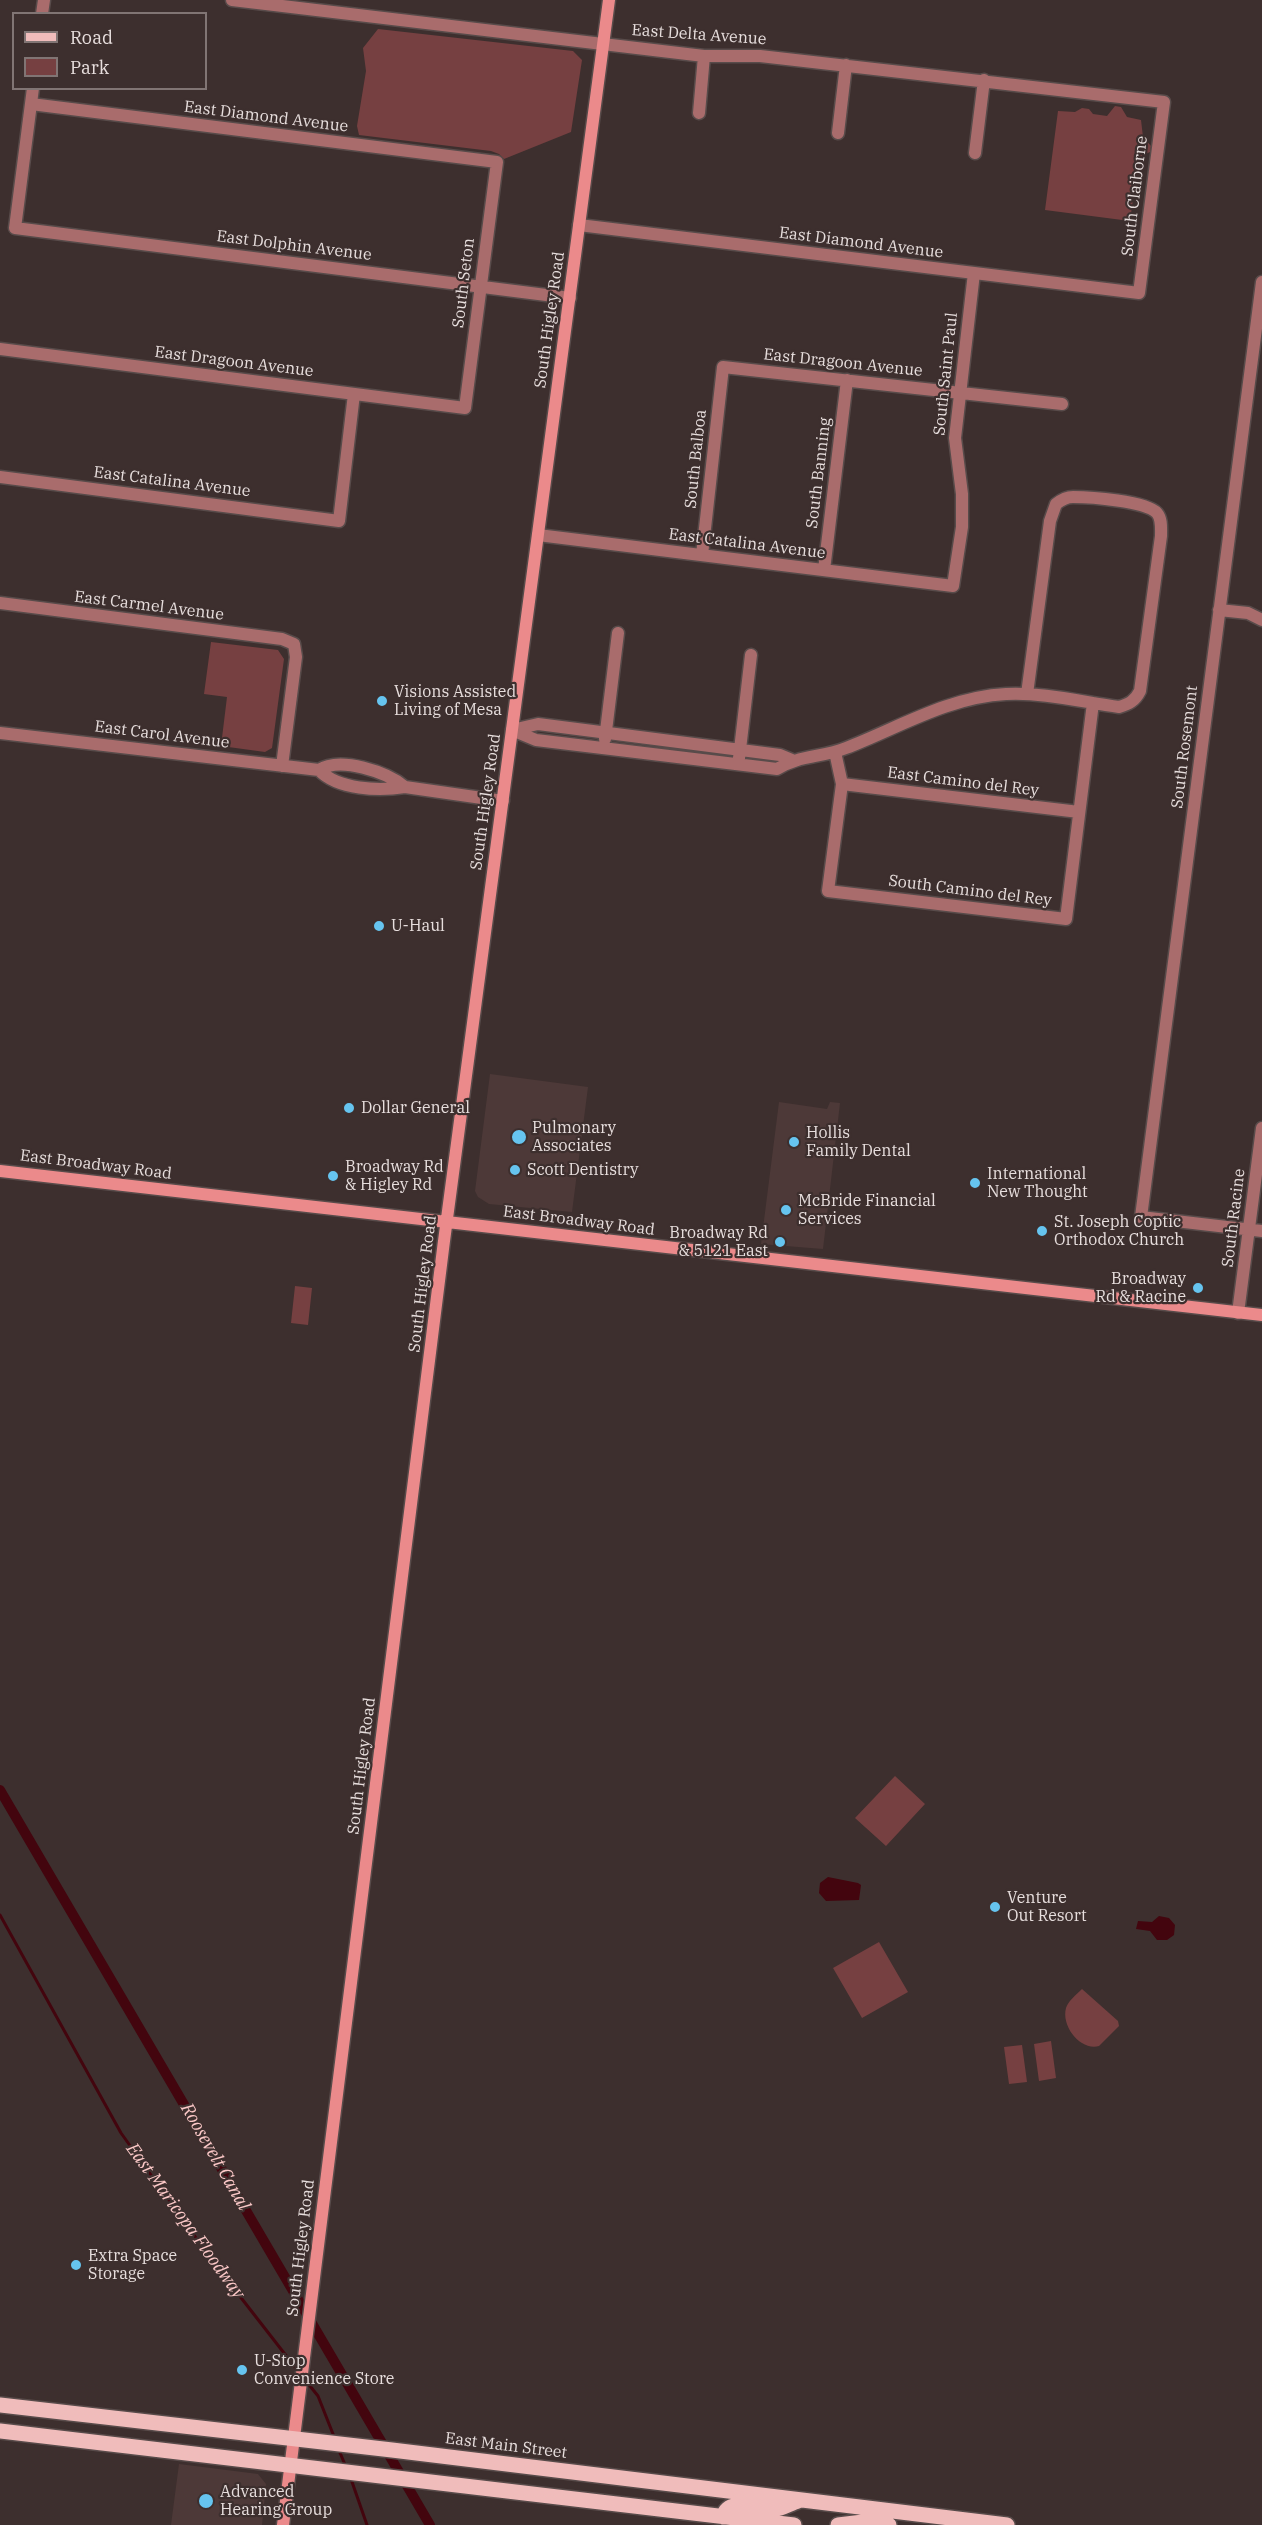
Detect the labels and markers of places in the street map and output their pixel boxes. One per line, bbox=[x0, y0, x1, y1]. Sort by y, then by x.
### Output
place label: Visions Assisted Living of Mesa bbox=[394, 682, 516, 720]
marker: Visions Assisted Living of Mesa bbox=[375, 694, 389, 708]
place label: U-Haul bbox=[391, 916, 445, 936]
marker: U-Haul bbox=[372, 919, 386, 933]
place label: Dollar General bbox=[361, 1098, 470, 1118]
marker: Dollar General bbox=[342, 1101, 356, 1115]
place label: Pulmonary Associates bbox=[532, 1118, 616, 1156]
place label: Hollis Family Dental bbox=[806, 1123, 911, 1161]
marker: Pulmonary Associates bbox=[510, 1128, 528, 1146]
marker: Hollis Family Dental bbox=[787, 1135, 801, 1149]
place label: Broadway Rd & Higley Rd bbox=[345, 1157, 444, 1195]
place label: Scott Dentistry bbox=[527, 1160, 639, 1180]
marker: Scott Dentistry bbox=[508, 1163, 522, 1177]
place label: International New Thought bbox=[987, 1164, 1088, 1202]
marker: Broadway Rd & Higley Rd bbox=[326, 1169, 340, 1183]
marker: International New Thought bbox=[968, 1176, 982, 1190]
place label: McBride Financial Services bbox=[798, 1191, 936, 1229]
marker: McBride Financial Services bbox=[779, 1203, 793, 1217]
place label: St. Joseph Coptic Orthodox Church bbox=[1054, 1212, 1184, 1250]
place label: Broadway Rd & 5121 East bbox=[669, 1223, 768, 1261]
marker: St. Joseph Coptic Orthodox Church bbox=[1035, 1224, 1049, 1238]
marker: Broadway Rd & 5121 East bbox=[773, 1235, 787, 1249]
place label: Broadway Rd & Racine bbox=[1095, 1269, 1186, 1307]
marker: Broadway Rd & Racine bbox=[1191, 1281, 1205, 1295]
place label: Venture Out Resort bbox=[1007, 1888, 1087, 1926]
marker: Venture Out Resort bbox=[988, 1900, 1002, 1914]
place label: Extra Space Storage bbox=[88, 2246, 177, 2284]
marker: Extra Space Storage bbox=[69, 2258, 83, 2272]
place label: U-Stop Convenience Store bbox=[254, 2351, 394, 2389]
marker: U-Stop Convenience Store bbox=[235, 2363, 249, 2377]
place label: Advanced Hearing Group bbox=[220, 2482, 332, 2520]
marker: Advanced Hearing Group bbox=[197, 2492, 215, 2510]

